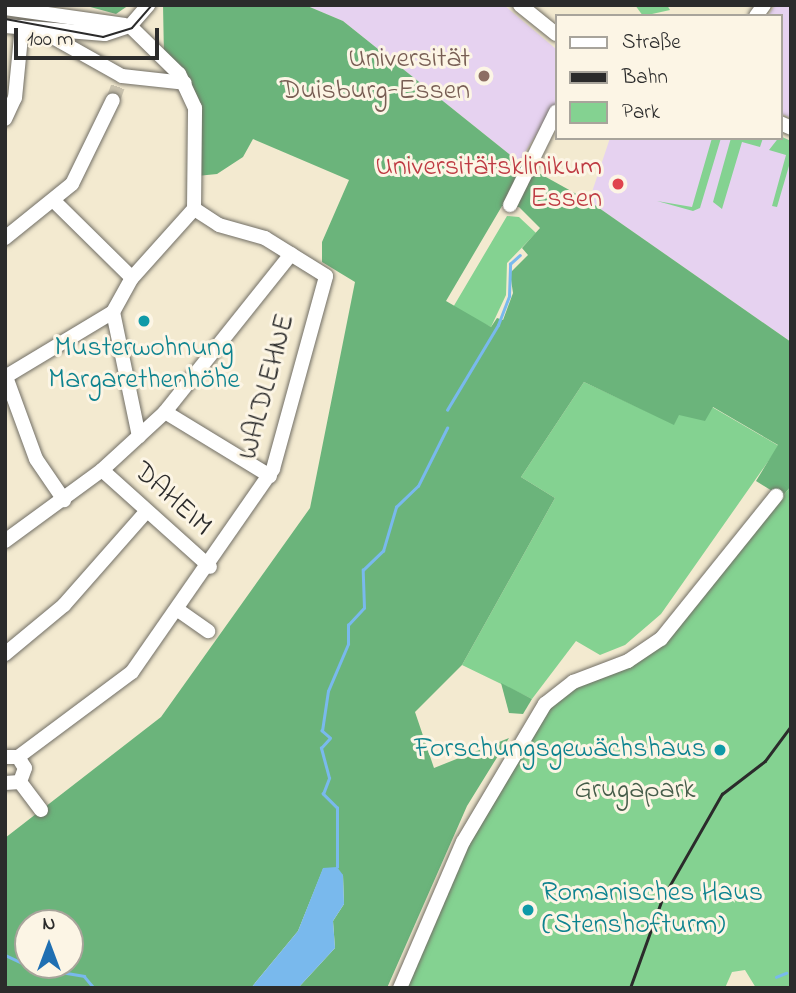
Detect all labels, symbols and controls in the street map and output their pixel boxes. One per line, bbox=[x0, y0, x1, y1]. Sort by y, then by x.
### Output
scale bar bbox=[18, 14, 163, 58]
legend bbox=[554, 14, 782, 140]
text: 100 m bbox=[27, 25, 73, 55]
text: Straße bbox=[622, 28, 681, 58]
place label: Universität Duisburg-Essen bbox=[280, 43, 470, 109]
text: Bahn bbox=[622, 63, 668, 93]
marker: Universität Duisburg-Essen bbox=[476, 68, 492, 84]
text: Park bbox=[622, 98, 660, 128]
place label: Universitätsklinikum Essen bbox=[375, 151, 602, 217]
marker: Universitätsklinikum Essen bbox=[608, 174, 628, 194]
street label: WALDLEHNE bbox=[232, 311, 304, 463]
marker: Musterwohnung Margarethenhöhe bbox=[136, 313, 152, 329]
place label: Musterwohnung Margarethenhöhe bbox=[48, 332, 240, 398]
street label: DAHEIM bbox=[126, 456, 218, 544]
place label: Forschungsgewächshaus bbox=[414, 733, 706, 767]
marker: Forschungsgewächshaus bbox=[712, 742, 728, 758]
park label: Grugapark bbox=[574, 774, 696, 808]
place label: Romanisches Haus (Stenshofturm) bbox=[542, 877, 763, 943]
marker: Romanisches Haus (Stenshofturm) bbox=[520, 902, 536, 918]
north arrow bbox=[14, 909, 84, 979]
text: N bbox=[43, 911, 55, 938]

